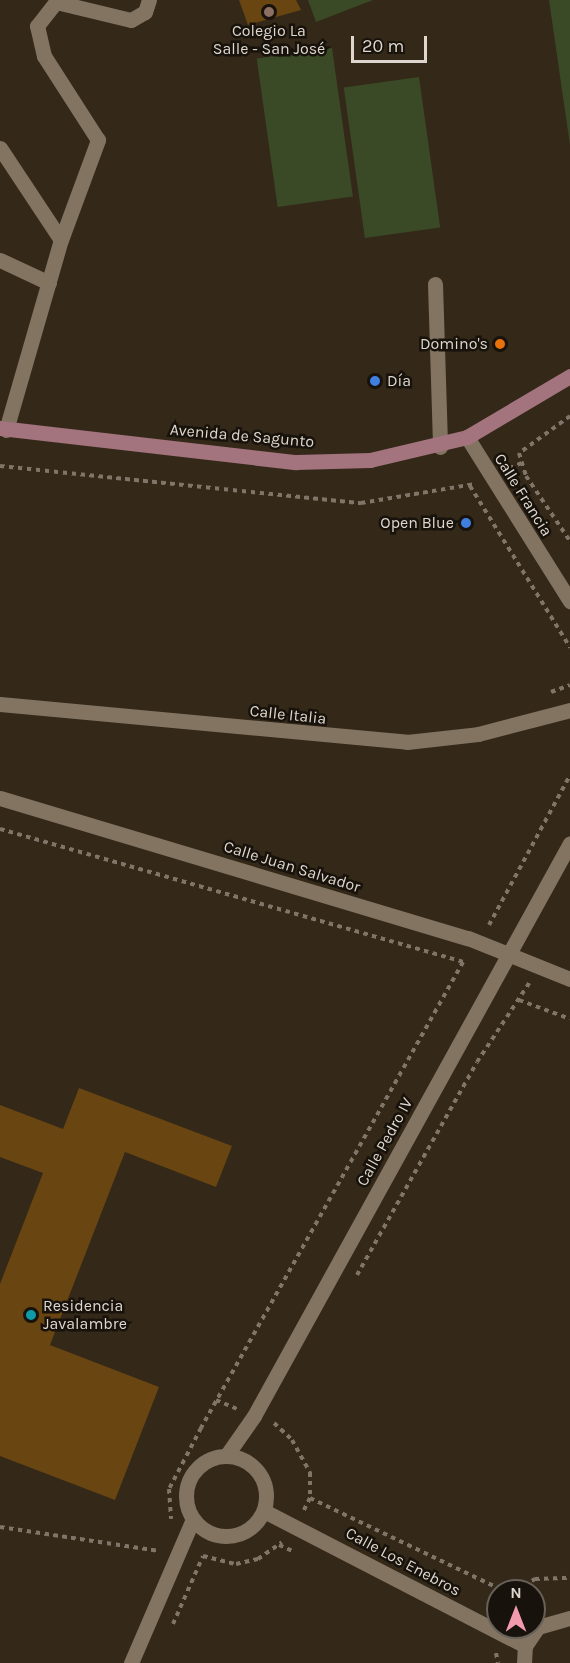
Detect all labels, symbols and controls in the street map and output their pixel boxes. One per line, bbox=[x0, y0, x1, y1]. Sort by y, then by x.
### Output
marker: Colegio La Salle - San José bbox=[262, 5, 276, 19]
place label: Colegio La Salle - San José bbox=[213, 21, 325, 59]
scale bar bbox=[354, 24, 430, 62]
text: 20 m bbox=[362, 35, 404, 57]
place label: Domino's bbox=[420, 334, 488, 354]
marker: Domino's bbox=[493, 337, 507, 351]
place label: Día bbox=[387, 371, 411, 391]
marker: Día bbox=[368, 374, 382, 388]
street label: Avenida de Sagunto bbox=[169, 420, 315, 452]
street label: Calle Francia bbox=[490, 450, 556, 540]
place label: Open Blue bbox=[380, 513, 454, 533]
marker: Open Blue bbox=[459, 516, 473, 530]
street label: Calle Italia bbox=[249, 701, 327, 729]
street label: Calle Juan Salvador bbox=[221, 837, 363, 897]
street label: Calle Pedro IV bbox=[353, 1095, 417, 1189]
place label: Residencia Javalambre bbox=[43, 1296, 127, 1334]
marker: Residencia Javalambre bbox=[24, 1308, 38, 1322]
street label: Calle Los Enebros bbox=[342, 1524, 464, 1600]
north arrow bbox=[486, 1579, 546, 1639]
text: N bbox=[510, 1583, 522, 1602]

